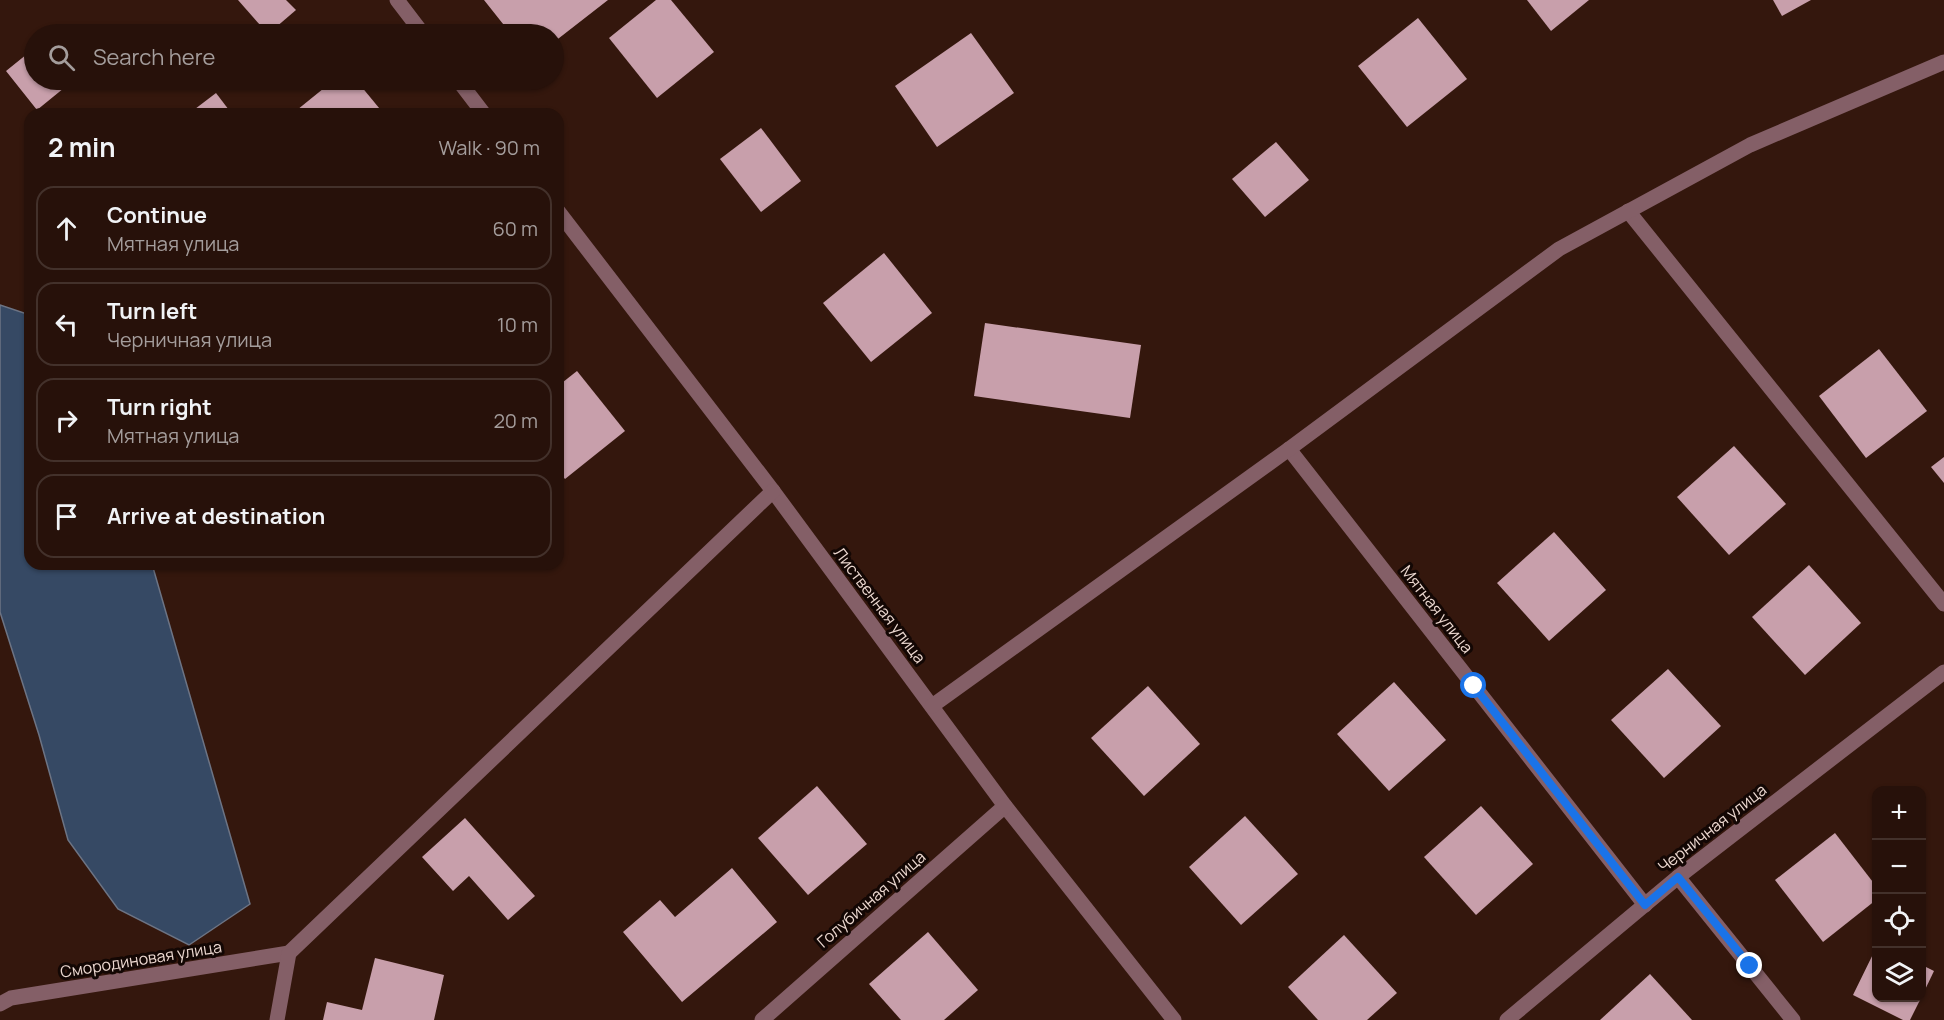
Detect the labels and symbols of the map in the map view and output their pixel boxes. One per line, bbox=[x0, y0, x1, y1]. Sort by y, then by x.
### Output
street label: Лиственная улица bbox=[829, 542, 931, 668]
street label: Мятная улица bbox=[1396, 560, 1478, 658]
route start bbox=[1460, 672, 1486, 698]
street label: Черничная улица bbox=[1653, 779, 1771, 877]
street label: Голубичная улица bbox=[812, 846, 930, 952]
street label: Смородиновая улица bbox=[59, 935, 223, 983]
route end bbox=[1736, 952, 1762, 978]

